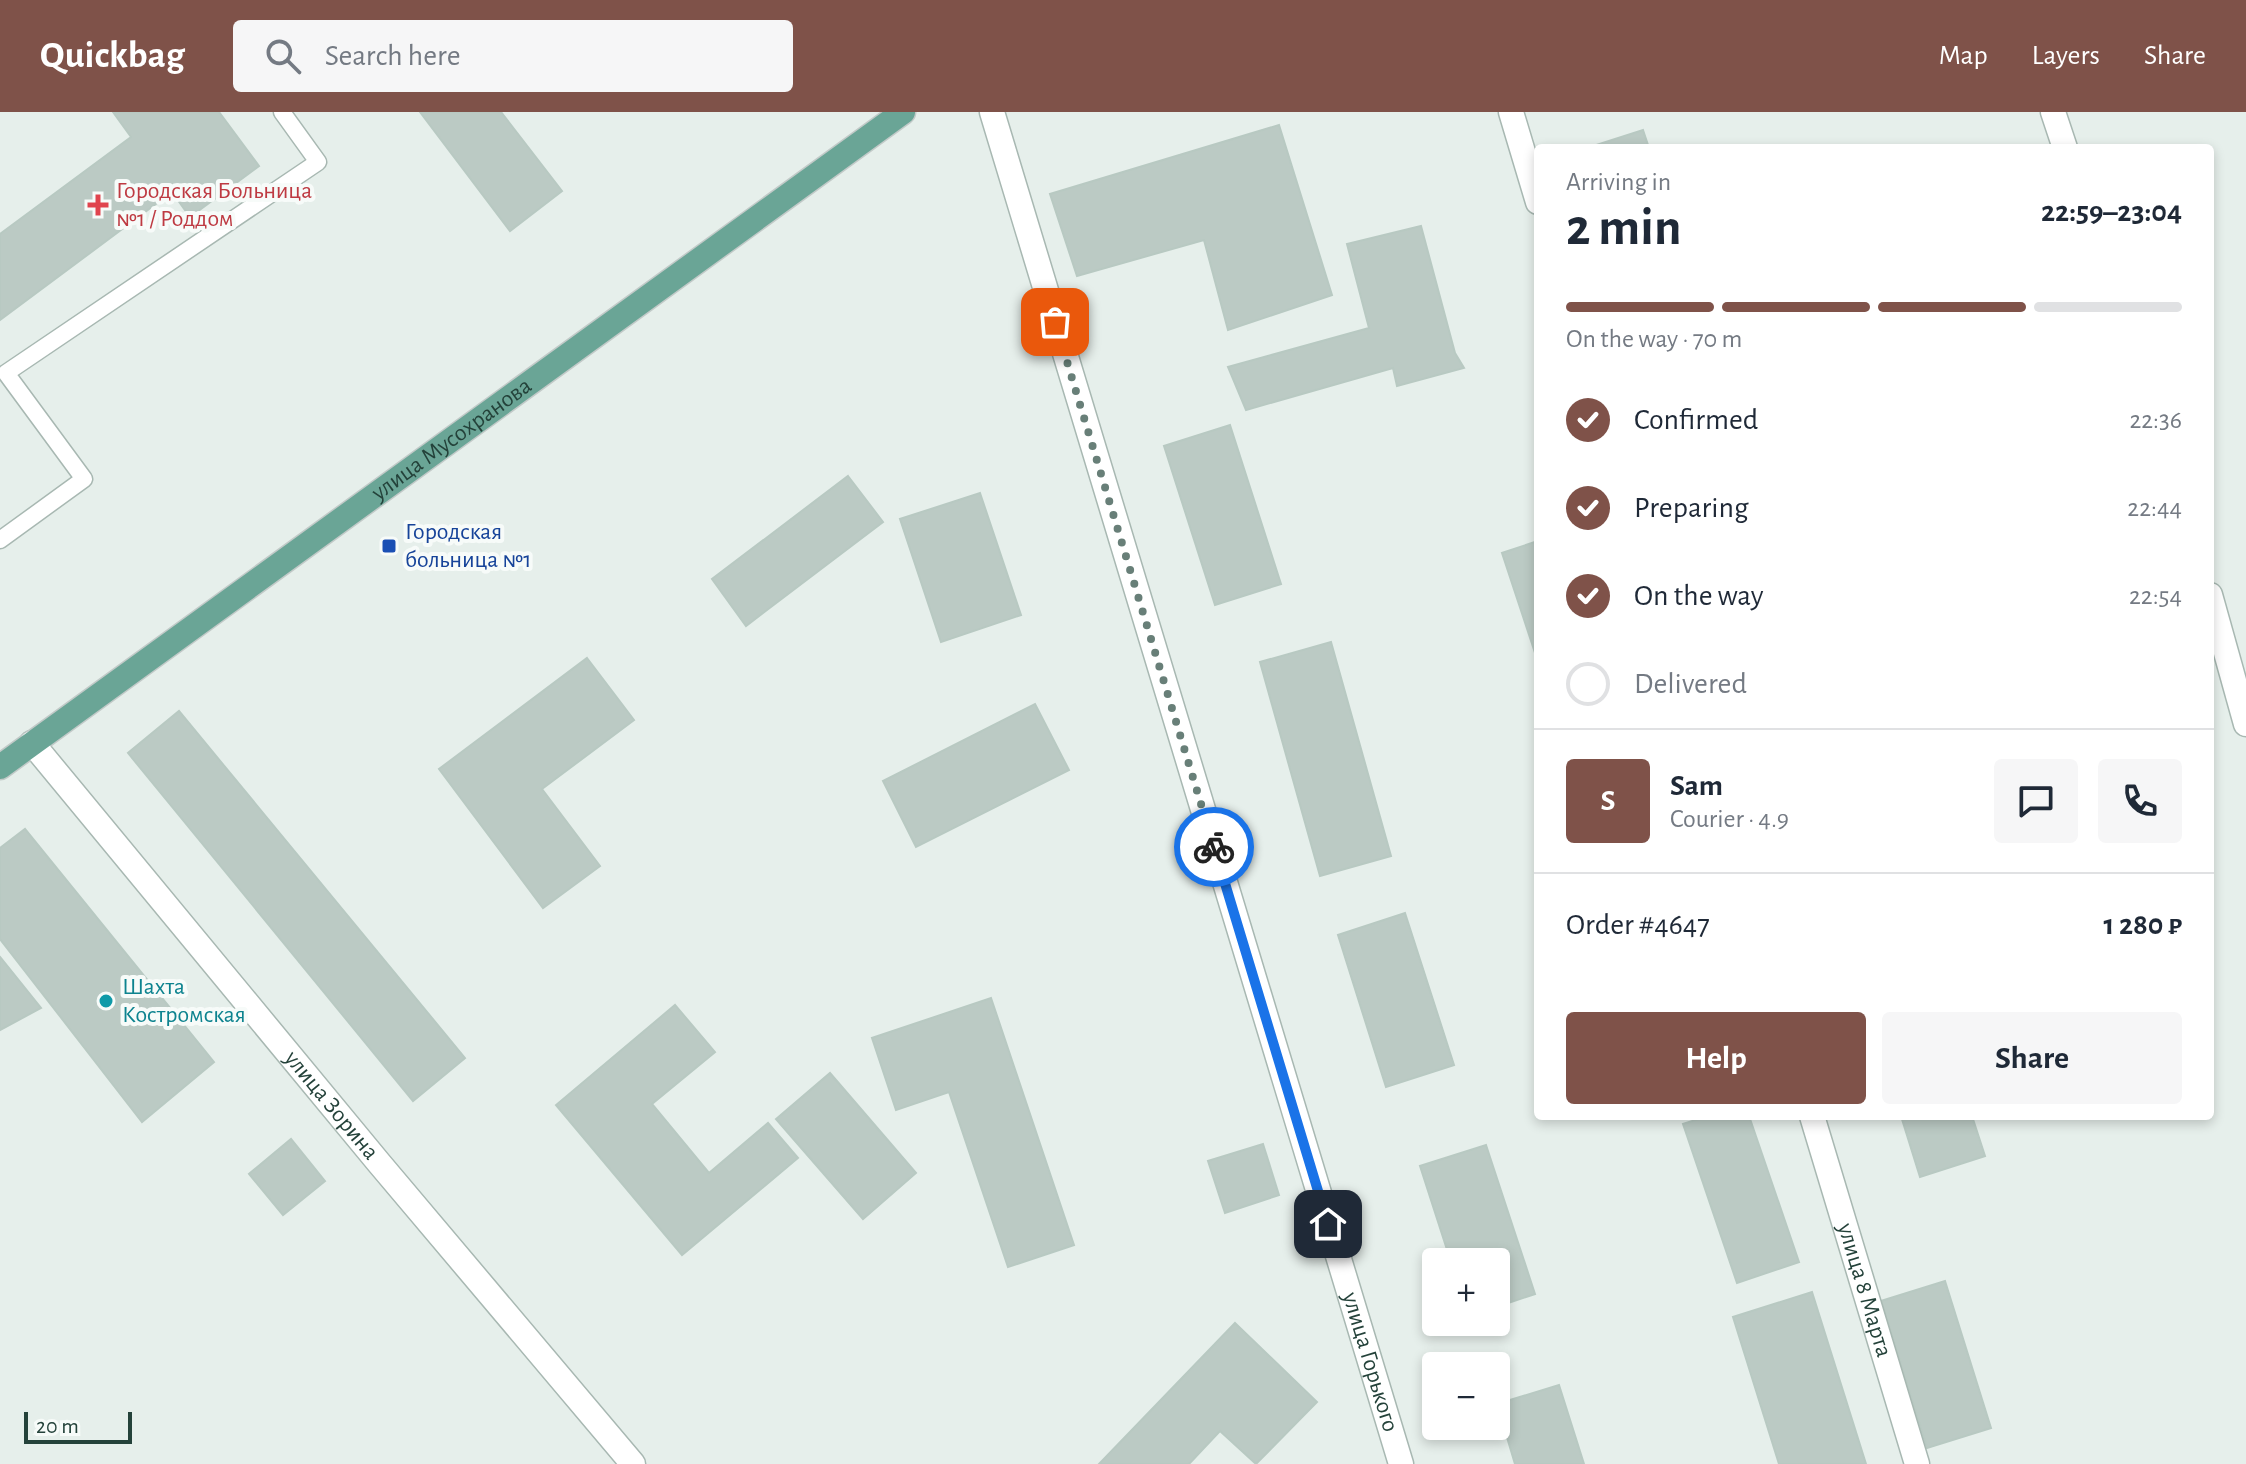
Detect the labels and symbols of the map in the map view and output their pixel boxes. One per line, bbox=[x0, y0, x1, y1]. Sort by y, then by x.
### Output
place label: Городская Больница №1 / Роддом bbox=[116, 179, 312, 231]
marker: Городская Больница №1 / Роддом bbox=[87, 194, 109, 216]
pin bbox=[1021, 288, 1089, 356]
street label: улица Мусохранова bbox=[366, 374, 536, 506]
place label: Городская больница №1 bbox=[405, 520, 532, 572]
marker: Городская больница №1 bbox=[380, 537, 398, 555]
courier bbox=[1174, 807, 1254, 887]
place label: Шахта Костромская bbox=[122, 975, 246, 1027]
marker: Шахта Костромская bbox=[97, 992, 115, 1010]
street label: улица Зорина bbox=[279, 1046, 383, 1164]
pin bbox=[1294, 1190, 1362, 1258]
street label: улица 8 Марта bbox=[1833, 1220, 1896, 1360]
street label: улица Горького bbox=[1338, 1289, 1403, 1435]
scale bar bbox=[24, 1408, 132, 1444]

